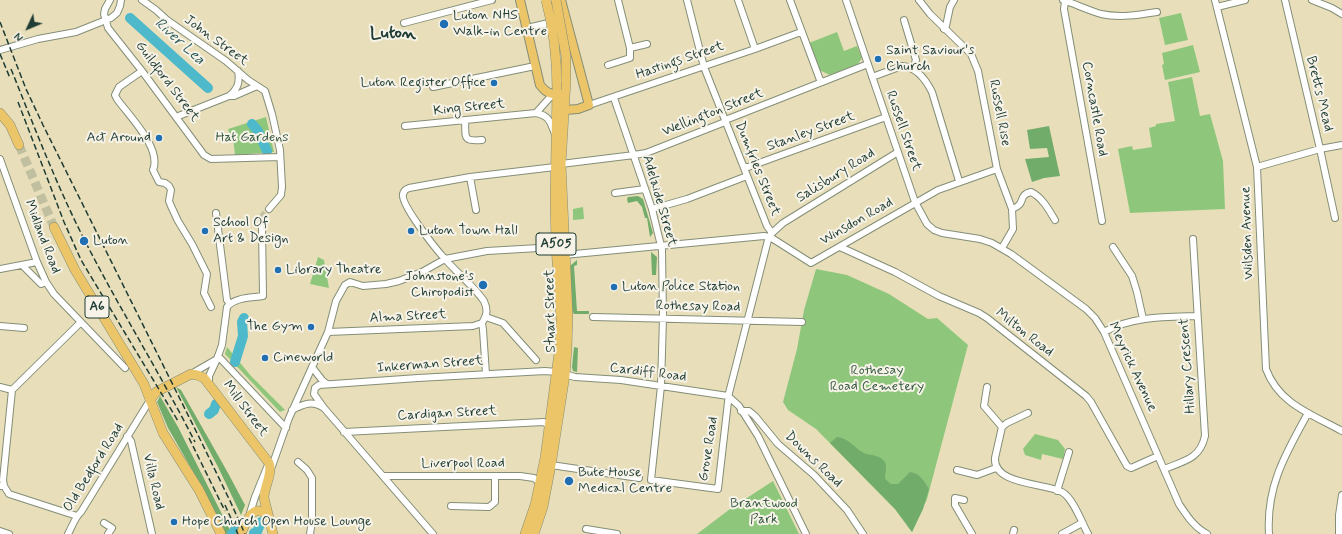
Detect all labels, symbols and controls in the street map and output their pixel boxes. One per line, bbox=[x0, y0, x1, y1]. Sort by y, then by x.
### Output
north arrow bbox=[8, 8, 48, 48]
place label: Luton NHS Walk-in Centre bbox=[453, 8, 547, 40]
street label: John Street bbox=[181, 12, 251, 70]
water label: River Lea bbox=[150, 15, 208, 69]
marker: Luton NHS Walk-in Centre bbox=[438, 18, 450, 30]
district label: Luton bbox=[370, 23, 416, 45]
text: N bbox=[12, 29, 27, 44]
street label: Guildford Street bbox=[131, 38, 203, 126]
street label: Hastings Street bbox=[634, 38, 726, 84]
place label: Saint Saviour's Church bbox=[886, 43, 974, 76]
marker: Saint Saviour's Church bbox=[873, 54, 883, 64]
street label: Bretts Mead bbox=[1302, 55, 1336, 133]
street label: Corncastle Road bbox=[1077, 60, 1111, 158]
place label: Luton Register Office bbox=[361, 75, 486, 91]
marker: Luton Register Office bbox=[489, 78, 499, 88]
street label: Russell Rise bbox=[984, 78, 1014, 148]
street label: Wellington Street bbox=[660, 85, 766, 141]
street label: Russell Street bbox=[881, 89, 925, 173]
street label: King Street bbox=[433, 96, 505, 120]
street label: Stanley Street bbox=[765, 108, 857, 156]
street label: Dumfries Street bbox=[730, 119, 784, 219]
place label: Act Around bbox=[87, 130, 151, 146]
park label: Hat Gardens bbox=[215, 130, 289, 146]
marker: Act Around bbox=[154, 133, 164, 143]
street label: Salisbury Road bbox=[794, 145, 878, 207]
street label: Adelaide Street bbox=[638, 153, 680, 249]
street label: Wilsden Avenue bbox=[1238, 186, 1258, 280]
street label: Winsdon Road bbox=[818, 194, 896, 250]
street label: Midland Road bbox=[20, 198, 64, 276]
place label: School Of Art & Design bbox=[213, 215, 289, 248]
place label: Luton Town Hall bbox=[419, 223, 518, 239]
marker: School Of Art & Design bbox=[200, 226, 210, 236]
marker: Luton Town Hall bbox=[406, 226, 416, 236]
place label: Luton bbox=[93, 233, 129, 249]
road number: A505 bbox=[536, 233, 576, 255]
marker: Luton bbox=[78, 235, 90, 247]
place label: Library Theatre bbox=[286, 262, 382, 278]
marker: Library Theatre bbox=[273, 265, 283, 275]
place label: Johnstone's Chiropodist bbox=[405, 269, 474, 302]
street label: Stuart Street bbox=[542, 269, 560, 353]
marker: Johnstone's Chiropodist bbox=[477, 279, 489, 291]
place label: Luton Police Station bbox=[622, 279, 740, 295]
marker: Luton Police Station bbox=[609, 282, 619, 292]
road number: A6 bbox=[85, 296, 109, 318]
street label: Rothesay Road bbox=[655, 298, 741, 316]
street label: Milton Road bbox=[992, 305, 1056, 361]
street label: Alma Street bbox=[369, 307, 447, 327]
street label: Hillary Crescent bbox=[1176, 318, 1200, 414]
place label: The Gym bbox=[246, 319, 303, 335]
street label: Meyrick Avenue bbox=[1104, 319, 1160, 415]
marker: The Gym bbox=[306, 322, 316, 332]
place label: Cineworld bbox=[273, 350, 333, 366]
marker: Cineworld bbox=[260, 353, 270, 363]
street label: Inkerman Street bbox=[376, 353, 484, 377]
street label: Cardiff Road bbox=[609, 360, 687, 386]
park label: Rothesay Road Cemetery bbox=[830, 363, 924, 396]
street label: Mill Street bbox=[219, 378, 271, 440]
street label: Cardigan Street bbox=[397, 403, 497, 425]
street label: Grove Road bbox=[696, 415, 722, 483]
street label: Old Bedford Road bbox=[60, 421, 128, 515]
street label: Downs Road bbox=[781, 428, 845, 492]
street label: Villa Road bbox=[138, 452, 168, 512]
street label: Liverpool Road bbox=[421, 456, 505, 472]
place label: Bute House Medical Centre bbox=[578, 465, 672, 498]
marker: Bute House Medical Centre bbox=[563, 475, 575, 487]
park label: Brantwood Park bbox=[730, 496, 798, 528]
place label: Hope Church Open House Lounge bbox=[182, 514, 372, 530]
marker: Hope Church Open House Lounge bbox=[169, 517, 179, 527]

